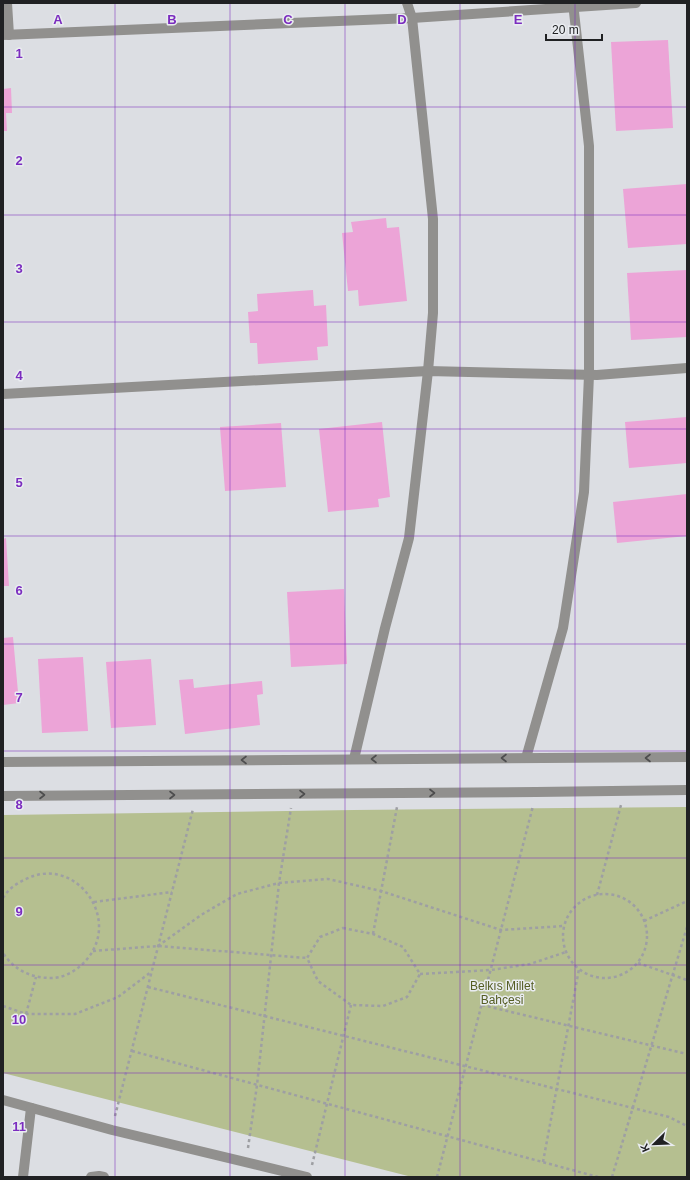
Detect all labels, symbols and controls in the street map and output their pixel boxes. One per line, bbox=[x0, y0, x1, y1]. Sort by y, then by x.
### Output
text: A bbox=[53, 12, 63, 27]
text: B bbox=[167, 12, 177, 27]
text: C bbox=[283, 12, 293, 27]
text: D bbox=[397, 12, 407, 27]
text: E bbox=[514, 12, 523, 27]
scale bar bbox=[546, 16, 602, 42]
text: 20 m bbox=[552, 23, 579, 37]
text: 1 bbox=[15, 46, 23, 61]
text: 2 bbox=[15, 153, 23, 168]
text: 3 bbox=[15, 261, 23, 276]
text: 4 bbox=[15, 368, 23, 383]
text: 5 bbox=[15, 475, 23, 490]
text: 6 bbox=[15, 583, 23, 598]
text: 7 bbox=[15, 690, 23, 705]
one-way arrow bbox=[501, 754, 507, 763]
one-way arrow bbox=[645, 754, 651, 762]
one-way arrow bbox=[371, 755, 377, 763]
one-way arrow bbox=[241, 756, 247, 764]
one-way arrow bbox=[429, 789, 435, 797]
one-way arrow bbox=[299, 790, 305, 798]
one-way arrow bbox=[39, 791, 45, 800]
one-way arrow bbox=[169, 791, 175, 799]
text: 8 bbox=[15, 797, 23, 812]
text: 9 bbox=[15, 904, 23, 919]
park label: Belkıs Millet Bahçesi bbox=[470, 979, 535, 1007]
text: 10 bbox=[12, 1012, 26, 1027]
text: 11 bbox=[12, 1119, 26, 1134]
north arrow bbox=[634, 1124, 674, 1164]
text: K bbox=[638, 1142, 652, 1154]

